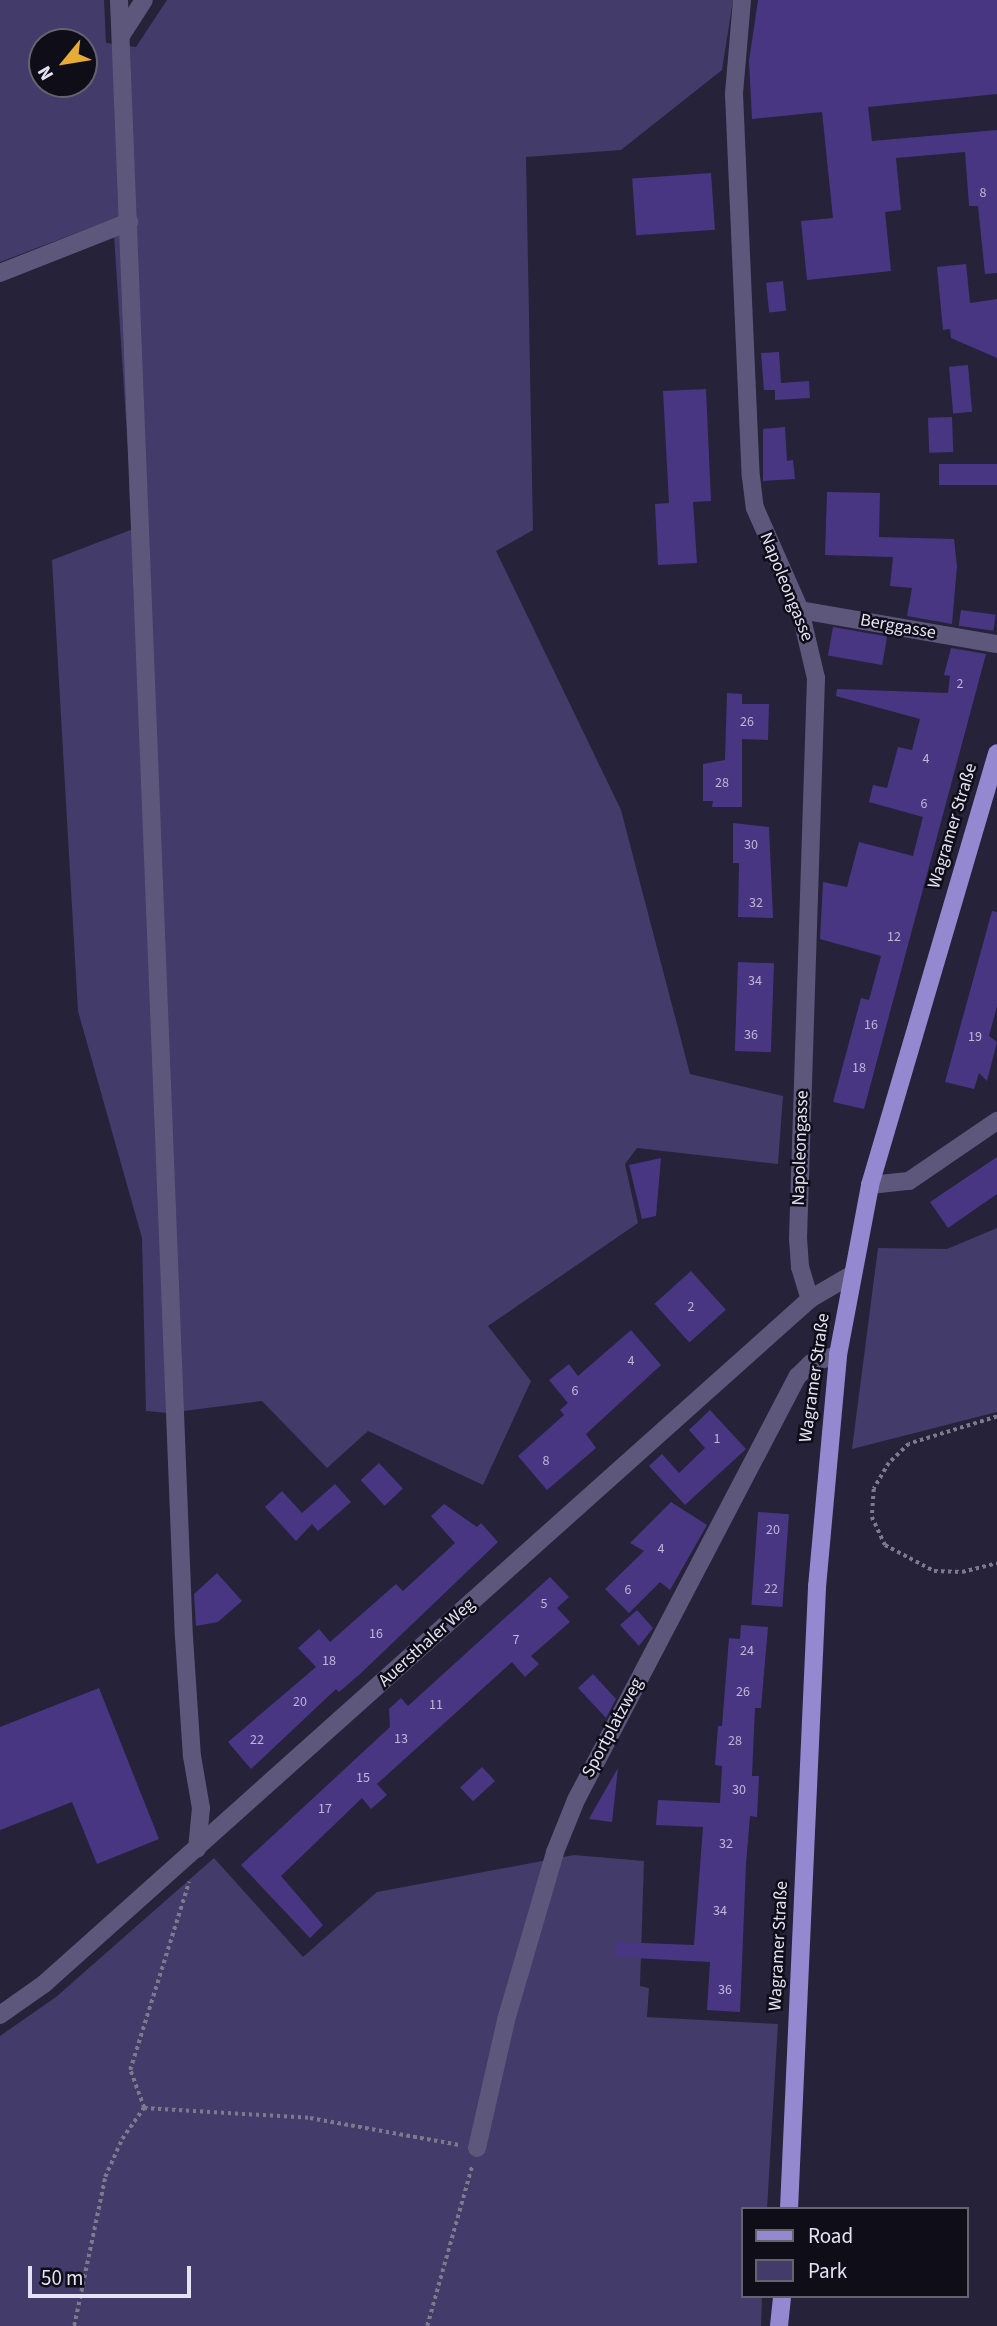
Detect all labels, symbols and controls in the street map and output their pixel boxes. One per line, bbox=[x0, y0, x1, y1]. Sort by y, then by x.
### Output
north arrow bbox=[28, 28, 98, 98]
text: N bbox=[31, 61, 61, 85]
house number: 8 bbox=[980, 185, 986, 201]
street label: Napoleongasse bbox=[754, 529, 818, 645]
street label: Berggasse bbox=[858, 610, 938, 644]
house number: 2 bbox=[957, 676, 963, 692]
house number: 26 bbox=[740, 714, 754, 730]
house number: 4 bbox=[923, 751, 929, 767]
street label: Wagramer Straße bbox=[924, 761, 982, 891]
house number: 28 bbox=[715, 775, 729, 791]
house number: 6 bbox=[921, 796, 927, 812]
house number: 30 bbox=[744, 837, 758, 853]
house number: 32 bbox=[749, 895, 763, 911]
house number: 12 bbox=[887, 929, 901, 945]
house number: 34 bbox=[748, 973, 762, 989]
house number: 16 bbox=[864, 1017, 878, 1033]
house number: 36 bbox=[744, 1027, 758, 1043]
house number: 19 bbox=[968, 1029, 982, 1045]
house number: 18 bbox=[852, 1060, 866, 1076]
street label: Napoleongasse bbox=[788, 1090, 814, 1206]
house number: 2 bbox=[688, 1299, 694, 1315]
street label: Wagramer Straße bbox=[795, 1312, 835, 1444]
house number: 4 bbox=[628, 1353, 634, 1369]
house number: 6 bbox=[572, 1383, 578, 1399]
house number: 1 bbox=[714, 1431, 720, 1447]
house number: 8 bbox=[543, 1453, 549, 1469]
house number: 20 bbox=[766, 1522, 780, 1538]
house number: 4 bbox=[658, 1541, 664, 1557]
house number: 22 bbox=[764, 1581, 778, 1597]
house number: 6 bbox=[625, 1582, 631, 1598]
street label: Auersthaler Weg bbox=[374, 1594, 480, 1692]
house number: 5 bbox=[541, 1596, 547, 1612]
house number: 16 bbox=[369, 1626, 383, 1642]
house number: 7 bbox=[513, 1632, 519, 1648]
house number: 24 bbox=[740, 1643, 754, 1659]
house number: 18 bbox=[322, 1653, 336, 1669]
street label: Sportplatzweg bbox=[578, 1675, 648, 1781]
house number: 26 bbox=[736, 1684, 750, 1700]
house number: 20 bbox=[293, 1694, 307, 1710]
house number: 11 bbox=[429, 1697, 443, 1713]
house number: 13 bbox=[394, 1731, 408, 1747]
house number: 22 bbox=[250, 1732, 264, 1748]
house number: 28 bbox=[728, 1733, 742, 1749]
house number: 15 bbox=[356, 1770, 370, 1786]
house number: 30 bbox=[732, 1782, 746, 1798]
house number: 17 bbox=[318, 1801, 332, 1817]
house number: 32 bbox=[719, 1836, 733, 1852]
street label: Wagramer Straße bbox=[765, 1881, 793, 2011]
house number: 34 bbox=[713, 1903, 727, 1919]
house number: 36 bbox=[718, 1982, 732, 1998]
legend bbox=[741, 2207, 969, 2298]
text: Road bbox=[808, 2221, 853, 2251]
scale bar bbox=[32, 2252, 194, 2296]
text: Park bbox=[808, 2256, 847, 2286]
text: 50 m bbox=[41, 2263, 83, 2293]

